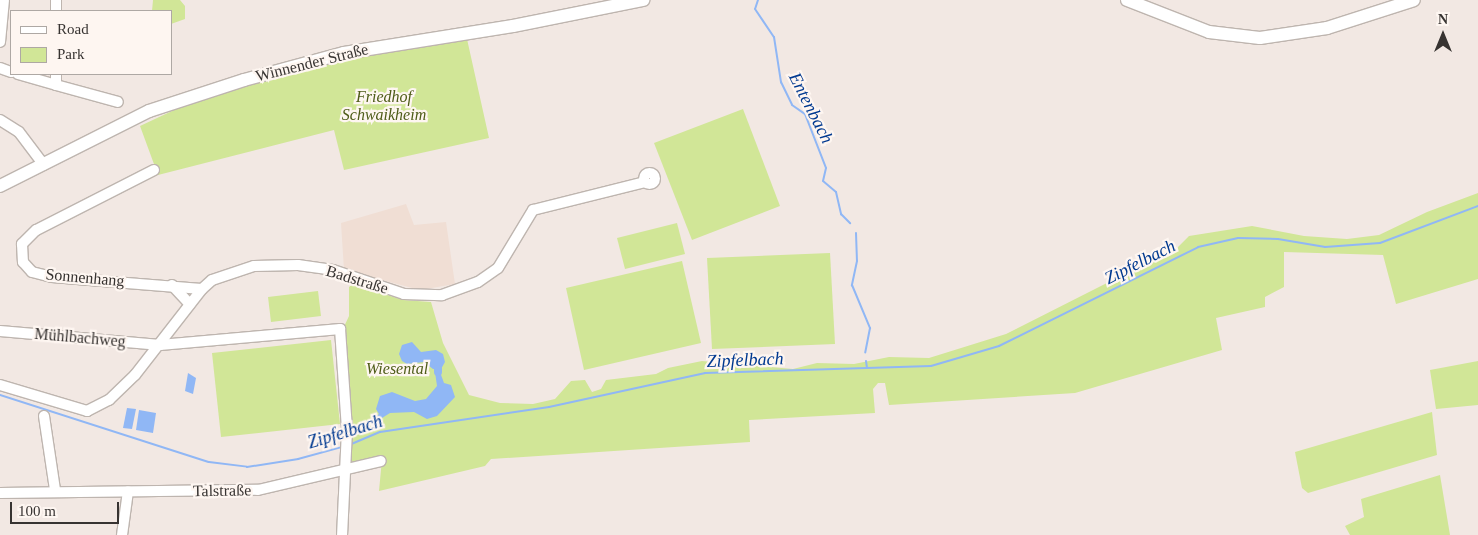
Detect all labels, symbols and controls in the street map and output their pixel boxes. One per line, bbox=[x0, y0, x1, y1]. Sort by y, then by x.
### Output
legend bbox=[10, 10, 172, 75]
north arrow bbox=[1418, 10, 1468, 60]
text: N bbox=[1438, 12, 1448, 27]
text: Road bbox=[57, 21, 89, 37]
street label: Winnender Straße bbox=[254, 40, 370, 86]
text: Park bbox=[57, 46, 85, 62]
water label: Entenbach bbox=[784, 69, 838, 147]
park label: Friedhof Schwaikheim bbox=[342, 87, 426, 125]
water label: Zipfelbach bbox=[1101, 235, 1179, 289]
street label: Badstraße bbox=[324, 261, 390, 299]
street label: Sonnenhang bbox=[45, 265, 125, 291]
street label: Mühlbachweg bbox=[34, 324, 126, 352]
water label: Zipfelbach bbox=[706, 348, 784, 372]
park label: Wiesental bbox=[366, 359, 428, 379]
water label: Zipfelbach bbox=[305, 410, 385, 454]
street label: Talstraße bbox=[193, 481, 251, 501]
scale bar bbox=[12, 492, 121, 524]
text: 100 m bbox=[18, 503, 56, 519]

